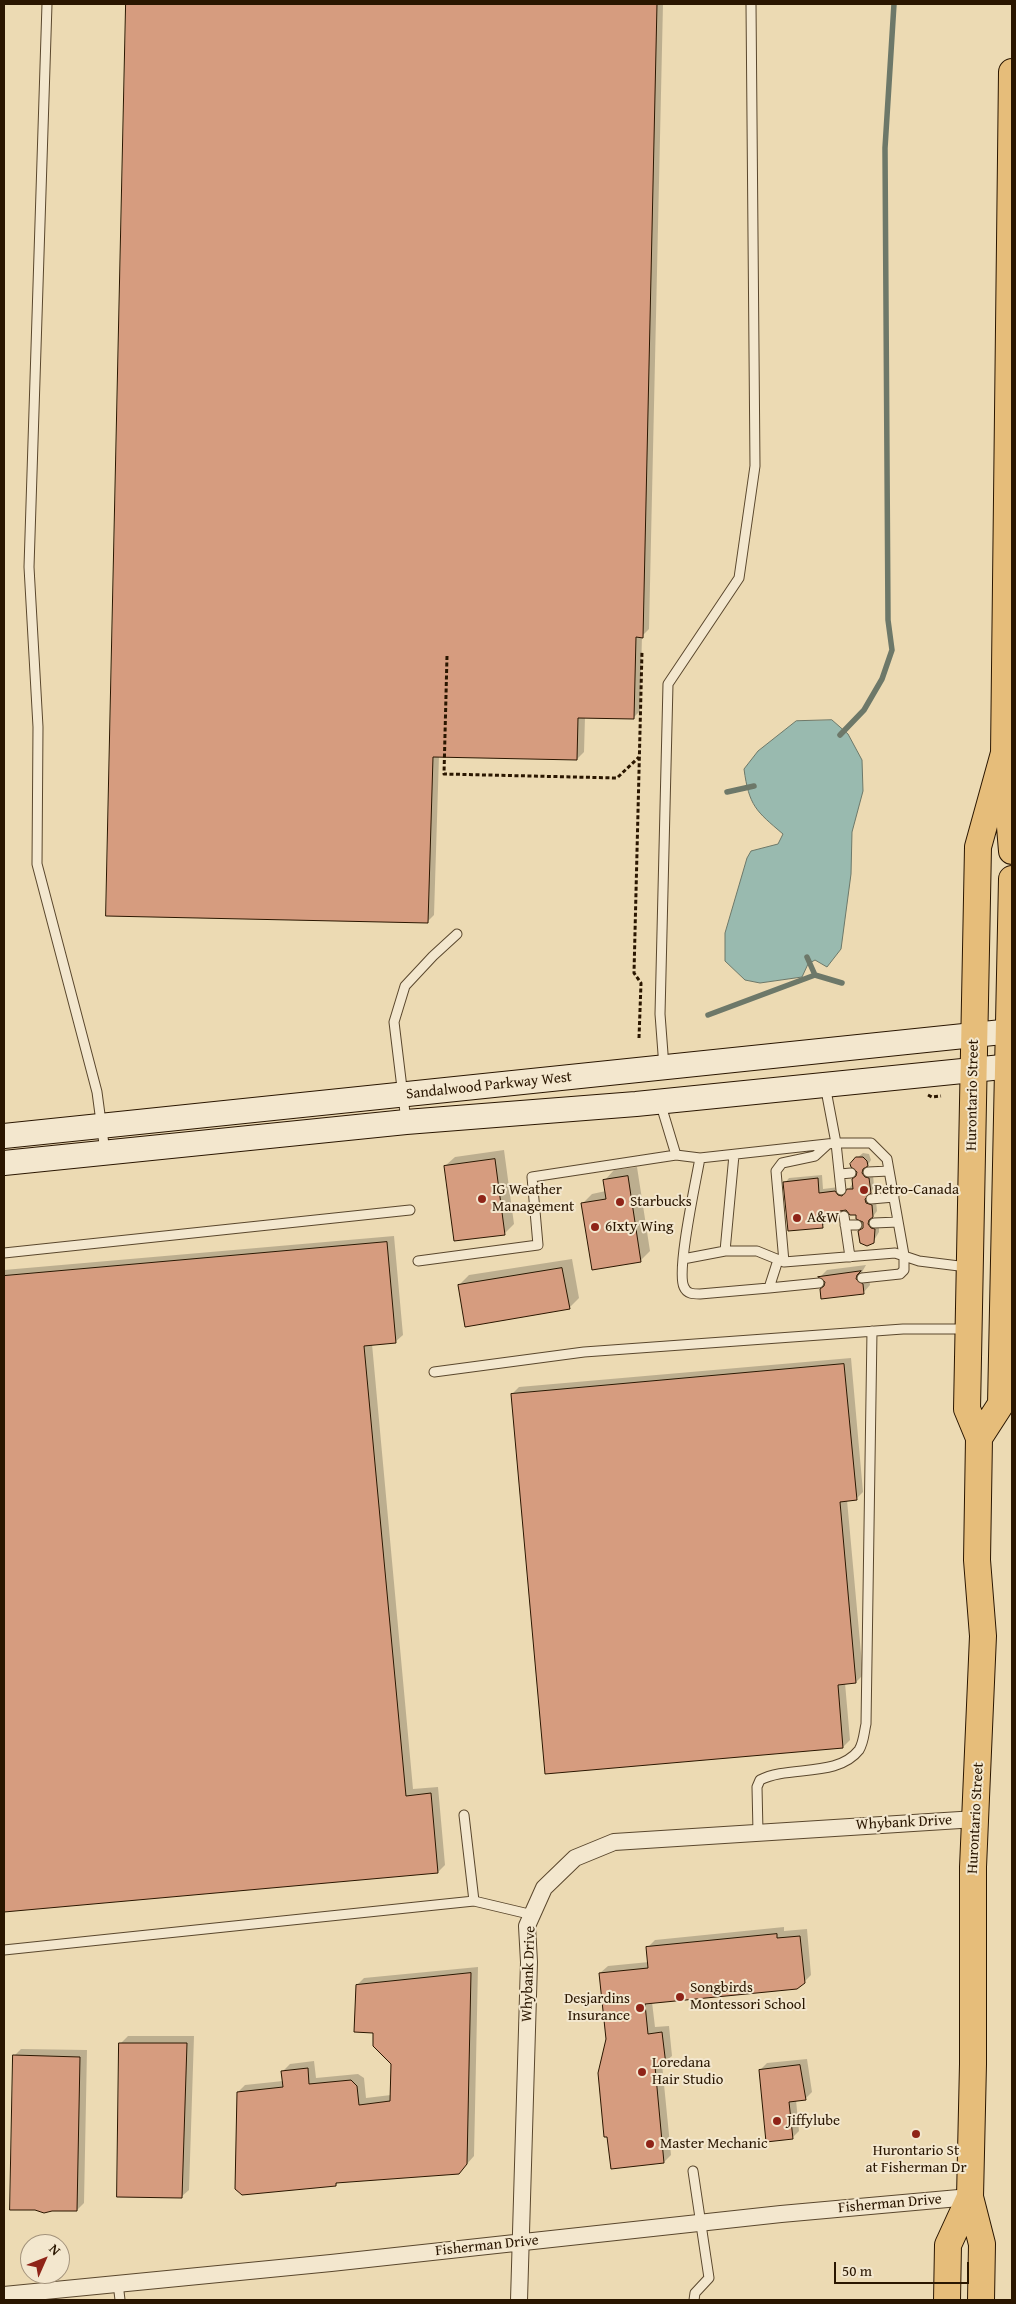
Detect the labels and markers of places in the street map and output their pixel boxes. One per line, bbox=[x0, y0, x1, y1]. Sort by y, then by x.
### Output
place label: IG Weather Management bbox=[492, 1181, 574, 1216]
place label: Petro-Canada bbox=[874, 1181, 959, 1199]
marker: Petro-Canada bbox=[858, 1184, 870, 1196]
marker: IG Weather Management bbox=[476, 1193, 488, 1205]
place label: Starbucks bbox=[630, 1193, 692, 1211]
marker: Starbucks bbox=[614, 1196, 626, 1208]
place label: A&W bbox=[807, 1209, 839, 1227]
marker: A&W bbox=[791, 1212, 803, 1224]
place label: 6Ixty Wing bbox=[605, 1218, 673, 1236]
marker: 6Ixty Wing bbox=[589, 1221, 601, 1233]
place label: Songbirds Montessori School bbox=[690, 1979, 806, 2014]
place label: Desjardins Insurance bbox=[564, 1990, 630, 2025]
marker: Songbirds Montessori School bbox=[674, 1991, 686, 2003]
marker: Desjardins Insurance bbox=[634, 2002, 646, 2014]
place label: Loredana Hair Studio bbox=[652, 2054, 723, 2089]
marker: Loredana Hair Studio bbox=[636, 2066, 648, 2078]
place label: Jiffylube bbox=[787, 2112, 840, 2130]
marker: Jiffylube bbox=[771, 2115, 783, 2127]
marker: Hurontario St at Fisherman Dr bbox=[910, 2128, 922, 2140]
place label: Master Mechanic bbox=[660, 2135, 768, 2153]
marker: Master Mechanic bbox=[644, 2138, 656, 2150]
place label: Hurontario St at Fisherman Dr bbox=[865, 2142, 967, 2177]

